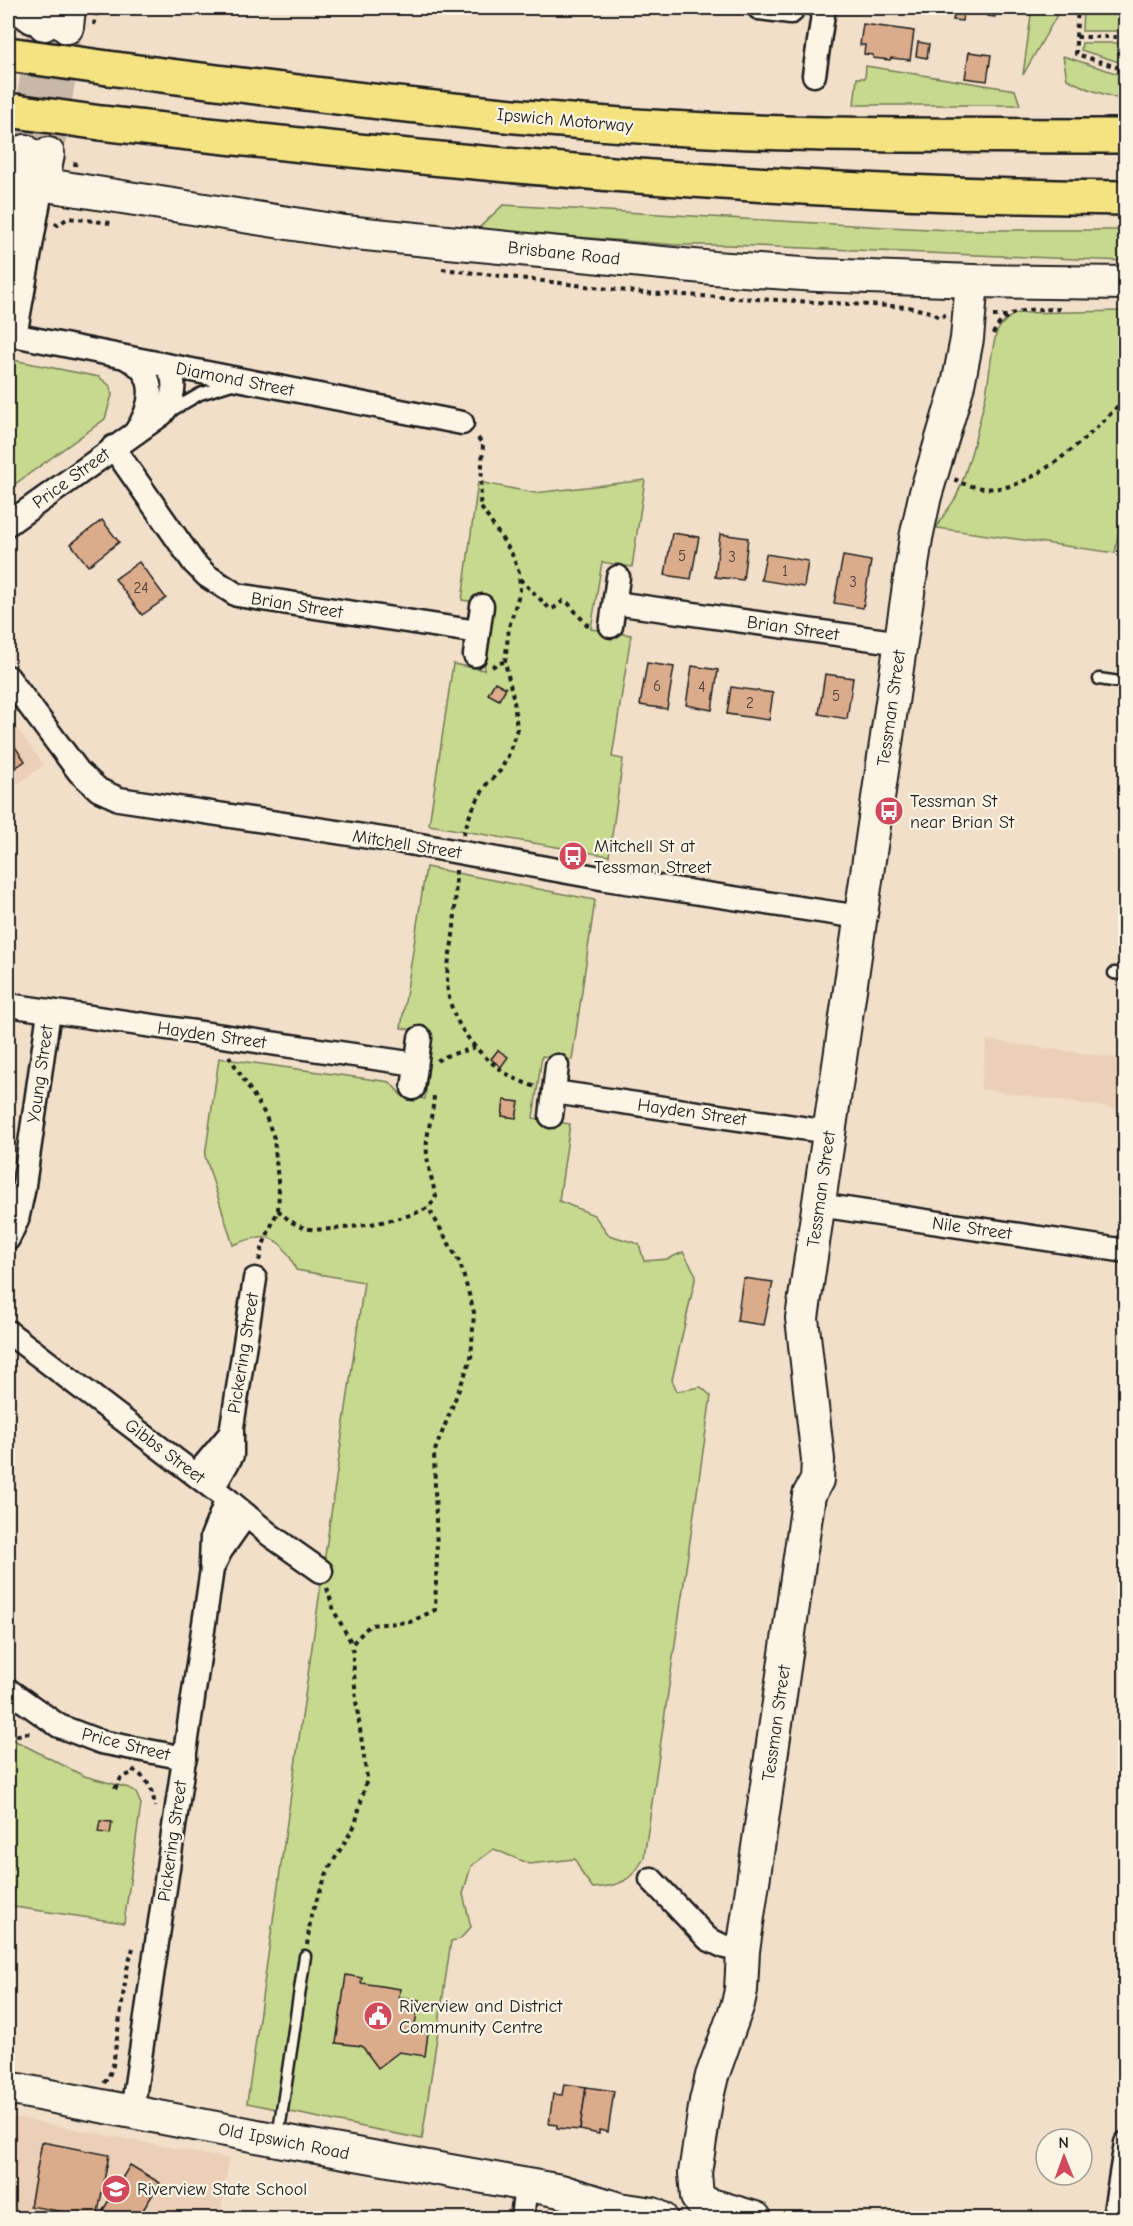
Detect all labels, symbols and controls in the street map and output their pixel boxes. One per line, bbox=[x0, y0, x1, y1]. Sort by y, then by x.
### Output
street label: Ipswich Motorway bbox=[496, 104, 635, 137]
street label: Brisbane Road bbox=[507, 237, 621, 270]
street label: Diamond Street bbox=[174, 358, 296, 401]
street label: Price Street bbox=[29, 443, 115, 513]
house number: 5 bbox=[678, 547, 686, 565]
house number: 3 bbox=[728, 548, 736, 566]
house number: 1 bbox=[782, 562, 788, 580]
house number: 3 bbox=[849, 573, 857, 591]
house number: 24 bbox=[133, 579, 149, 597]
street label: Brian Street bbox=[249, 588, 345, 623]
street label: Brian Street bbox=[746, 612, 841, 645]
street label: Tessman Street bbox=[873, 648, 910, 768]
house number: 6 bbox=[653, 677, 661, 695]
house number: 4 bbox=[698, 678, 706, 696]
house number: 5 bbox=[832, 687, 840, 705]
house number: 2 bbox=[746, 694, 754, 712]
place label: Tessman St near Brian St bbox=[910, 791, 1015, 833]
bus stop icon: Tessman St near Brian St bbox=[873, 795, 905, 827]
street label: Mitchell Street bbox=[351, 826, 464, 864]
place label: Mitchell St at Tessman Street bbox=[594, 836, 712, 878]
bus stop icon: Mitchell St at Tessman Street bbox=[557, 840, 589, 872]
street label: Hayden Street bbox=[156, 1017, 269, 1054]
street label: Young Street bbox=[23, 1023, 58, 1125]
street label: Hayden Street bbox=[636, 1094, 749, 1131]
street label: Tessman Street bbox=[803, 1129, 840, 1249]
street label: Nile Street bbox=[931, 1213, 1014, 1245]
street label: Pickering Street bbox=[224, 1290, 264, 1415]
street label: Gibbs Street bbox=[121, 1415, 210, 1489]
street label: Tessman Street bbox=[758, 1663, 795, 1783]
street label: Price Street bbox=[80, 1723, 173, 1766]
street label: Pickering Street bbox=[154, 1778, 192, 1903]
place label: Riverview and District Community Centre bbox=[399, 1996, 563, 2038]
public building icon: Riverview and District Community Centre bbox=[362, 2000, 394, 2032]
street label: Old Ipswich Road bbox=[217, 2118, 351, 2164]
north arrow bbox=[1034, 2127, 1094, 2187]
text: N bbox=[1058, 2134, 1069, 2152]
school or university icon: Riverview State School bbox=[100, 2173, 132, 2205]
place label: Riverview State School bbox=[137, 2179, 307, 2200]

